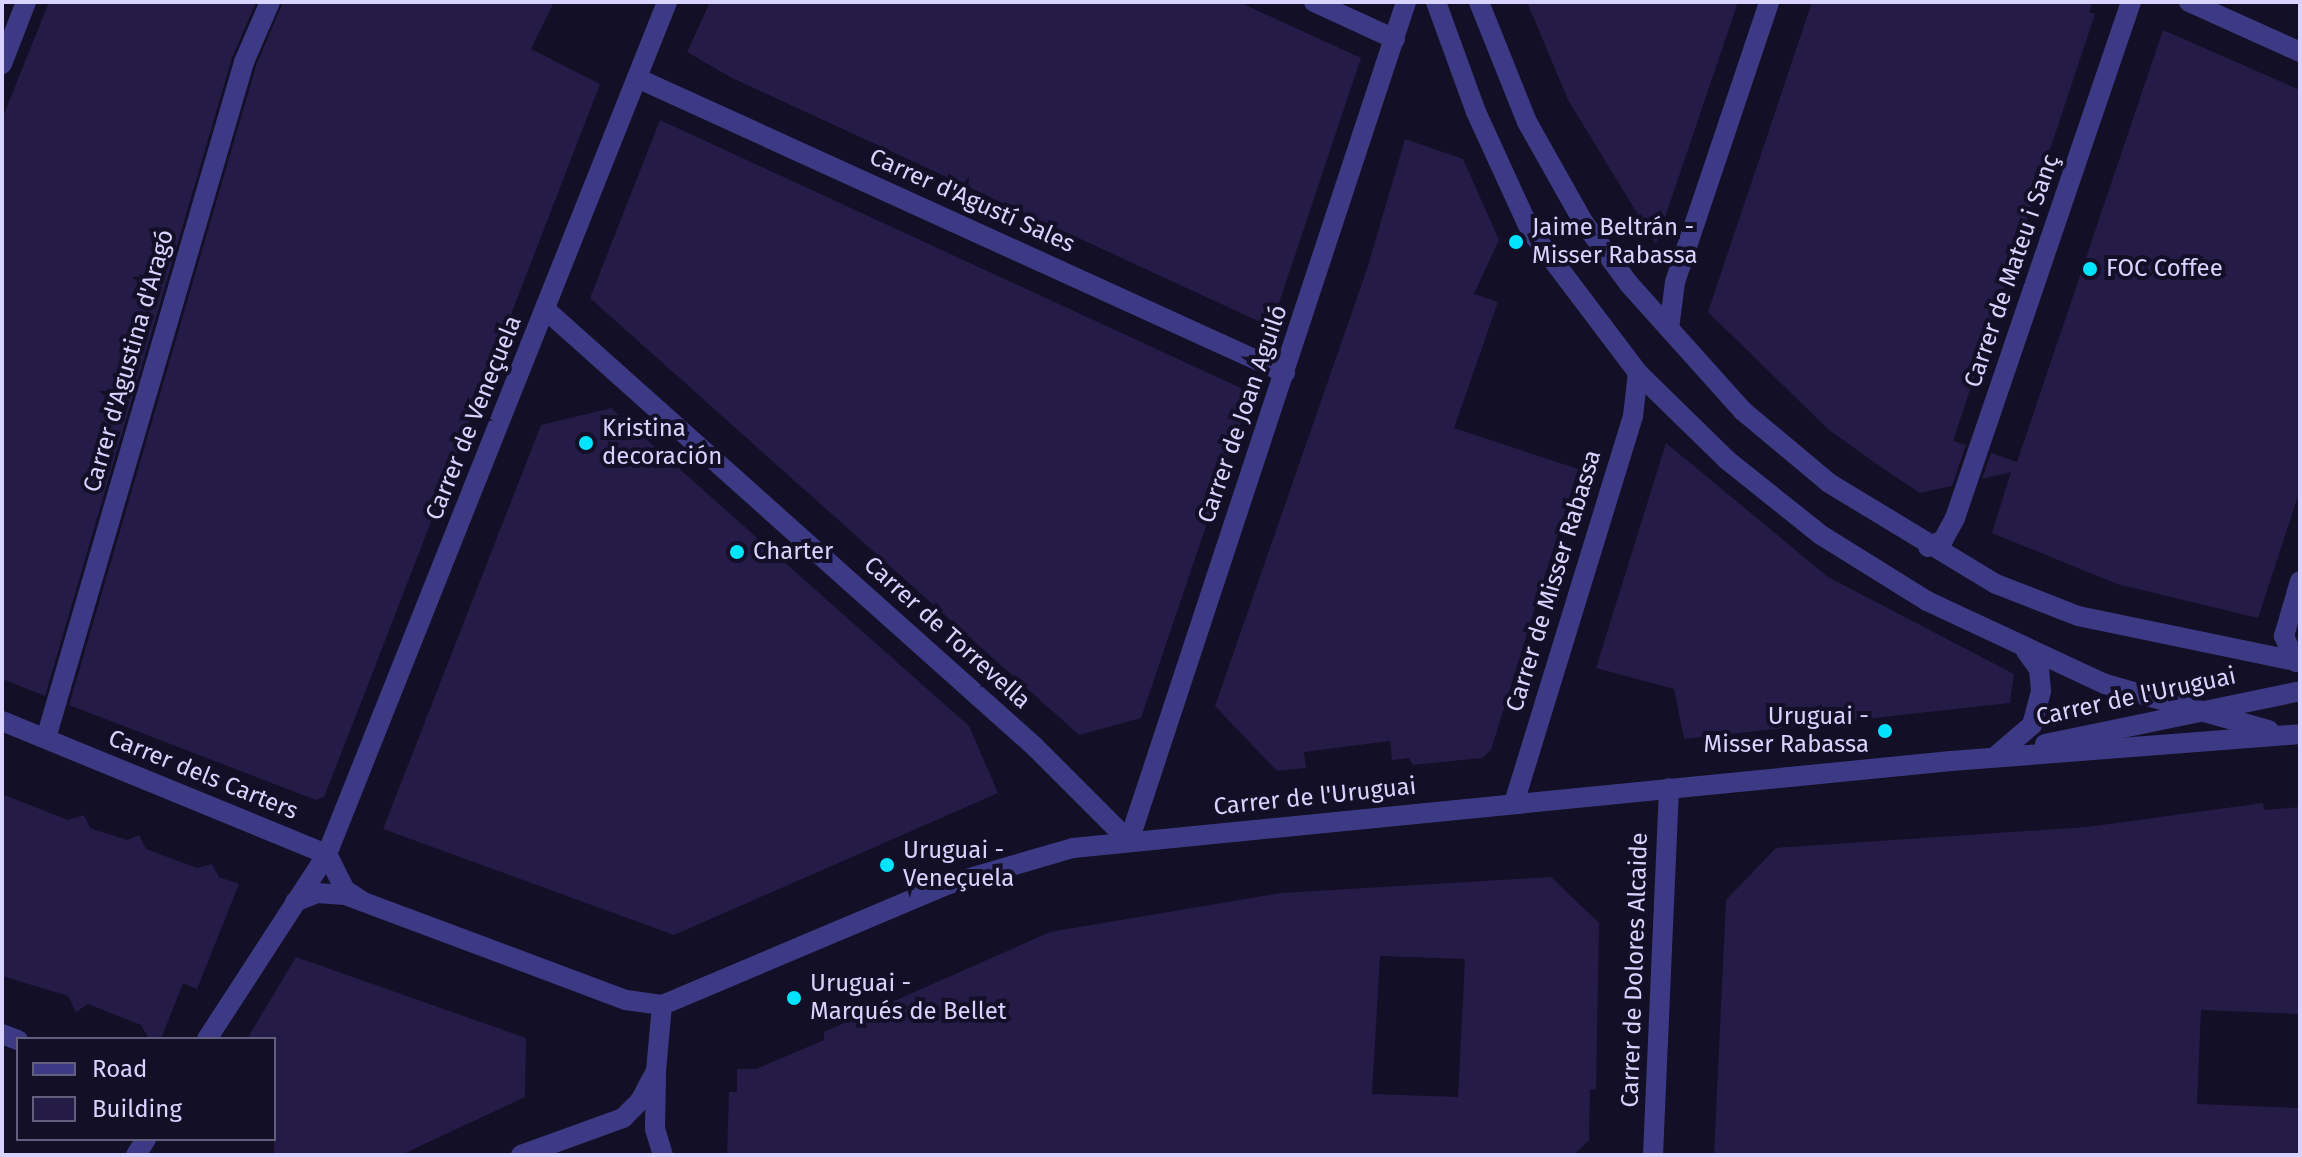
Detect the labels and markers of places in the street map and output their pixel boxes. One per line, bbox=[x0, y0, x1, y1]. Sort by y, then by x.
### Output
place label: Jaime Beltrán - Misser Rabassa bbox=[1532, 214, 1697, 270]
marker: Jaime Beltrán - Misser Rabassa bbox=[1507, 233, 1525, 251]
place label: FOC Coffee bbox=[2106, 255, 2223, 283]
marker: FOC Coffee bbox=[2081, 260, 2099, 278]
place label: Kristina decoración bbox=[602, 415, 722, 471]
marker: Kristina decoración bbox=[577, 434, 595, 452]
place label: Charter bbox=[753, 538, 833, 566]
marker: Charter bbox=[728, 543, 746, 561]
place label: Uruguai - Misser Rabassa bbox=[1704, 703, 1869, 759]
marker: Uruguai - Misser Rabassa bbox=[1876, 722, 1894, 740]
place label: Uruguai - Veneçuela bbox=[903, 837, 1014, 893]
marker: Uruguai - Veneçuela bbox=[878, 856, 896, 874]
place label: Uruguai - Marqués de Bellet bbox=[810, 970, 1006, 1026]
marker: Uruguai - Marqués de Bellet bbox=[785, 989, 803, 1007]

